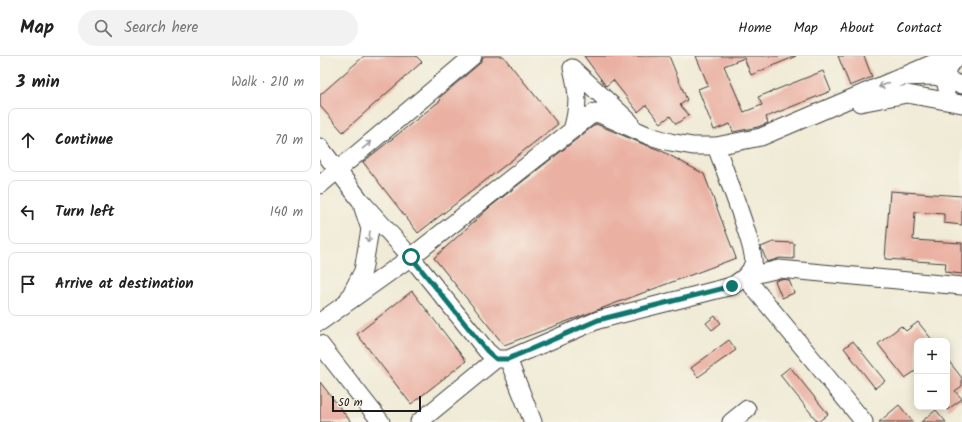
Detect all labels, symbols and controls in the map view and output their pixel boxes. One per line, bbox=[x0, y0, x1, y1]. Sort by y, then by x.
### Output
search box bbox=[78, 10, 358, 46]
text: Map bbox=[20, 13, 54, 43]
text: Search here bbox=[124, 16, 198, 40]
icon: search bbox=[92, 17, 114, 39]
text: Home bbox=[738, 17, 772, 39]
text: Map bbox=[794, 17, 818, 39]
text: About bbox=[840, 17, 874, 39]
text: Contact bbox=[896, 17, 942, 39]
text: 3 min bbox=[16, 69, 60, 96]
text: Walk · 210 m bbox=[231, 72, 304, 93]
one-way arrow bbox=[878, 82, 890, 89]
text: Continue bbox=[55, 128, 113, 152]
icon: ahead bbox=[17, 129, 39, 151]
text: 70 m bbox=[275, 130, 303, 151]
one-way arrow bbox=[362, 141, 373, 150]
text: Turn left bbox=[55, 200, 115, 224]
icon: left bbox=[17, 201, 39, 223]
text: 140 m bbox=[270, 202, 303, 223]
one-way arrow bbox=[365, 230, 373, 243]
route start bbox=[402, 248, 420, 266]
text: Arrive at destination bbox=[55, 272, 194, 296]
icon: arrive bbox=[17, 273, 39, 295]
route end bbox=[723, 277, 741, 295]
map controls bbox=[914, 338, 950, 410]
button: + bbox=[914, 338, 950, 374]
button: − bbox=[914, 374, 950, 410]
scale bar bbox=[332, 394, 421, 413]
text: 50 m bbox=[338, 394, 363, 412]

